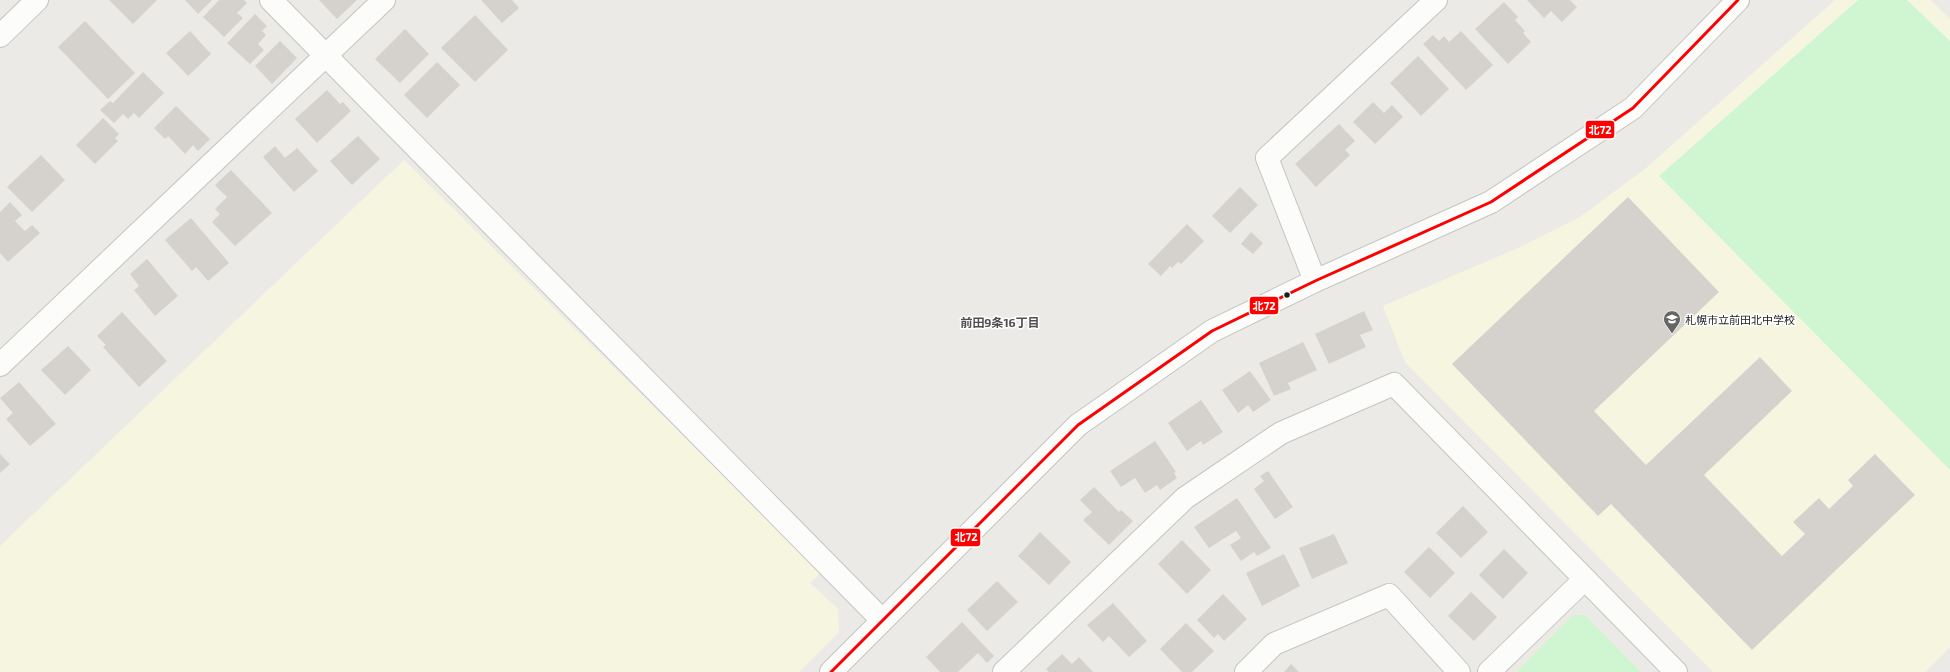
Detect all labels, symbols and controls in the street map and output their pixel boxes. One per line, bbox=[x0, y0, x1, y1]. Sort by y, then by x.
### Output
line badge: 北72 bbox=[1585, 120, 1615, 139]
text: 北72 bbox=[1588, 123, 1612, 136]
unlabelled marker bbox=[1282, 290, 1292, 300]
line badge: 北72 bbox=[1249, 296, 1279, 315]
text: 北72 bbox=[1252, 299, 1276, 312]
school or university icon: 札幌市立前田北中学校 bbox=[1662, 309, 1682, 334]
place label: 札幌市立前田北中学校 bbox=[1685, 313, 1795, 326]
district label: 前田9条16丁目 bbox=[960, 315, 1040, 329]
line badge: 北72 bbox=[950, 528, 981, 547]
text: 北72 bbox=[954, 530, 978, 543]

